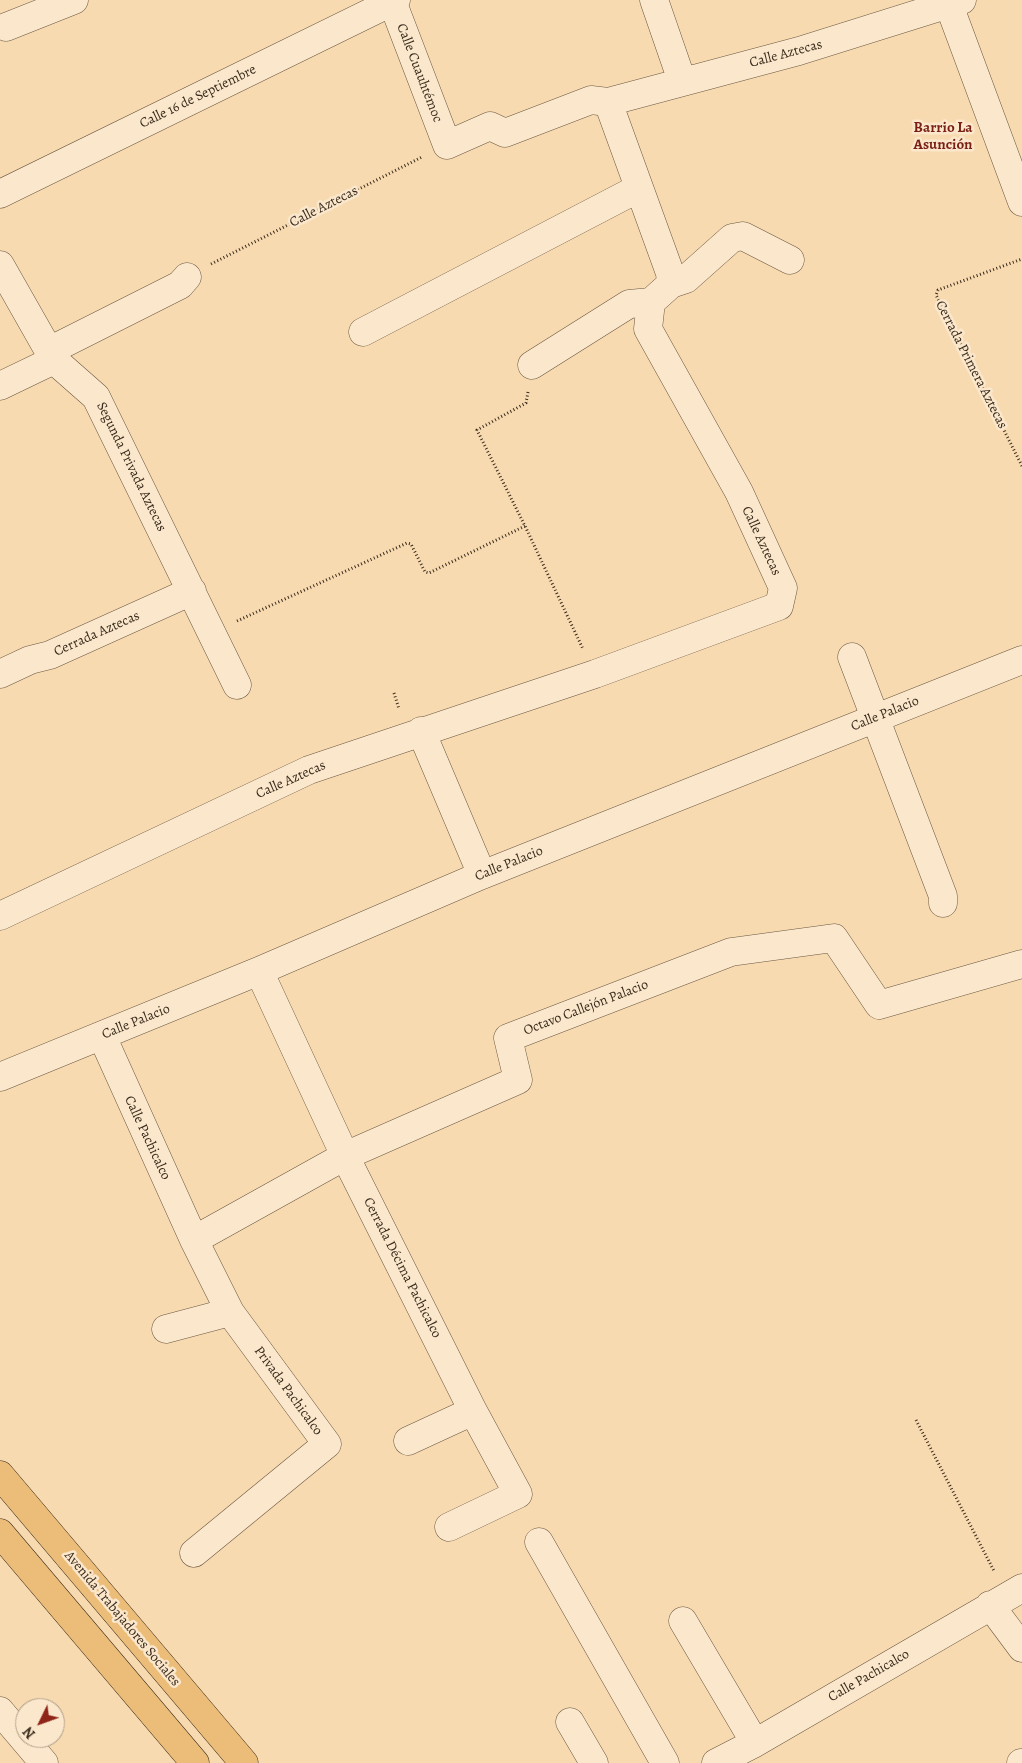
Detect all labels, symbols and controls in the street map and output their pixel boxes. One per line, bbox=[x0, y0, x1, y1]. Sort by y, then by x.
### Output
street label: Calle Cuauhtémoc bbox=[392, 21, 446, 125]
street label: Calle Aztecas bbox=[748, 36, 824, 72]
street label: Calle 16 de Septiembre bbox=[137, 61, 259, 133]
district label: Barrio La Asunción bbox=[914, 119, 972, 154]
street label: Calle Aztecas bbox=[287, 183, 361, 231]
street label: Cerrada Primera Aztecas bbox=[931, 298, 1011, 432]
street label: Segunda Privada Aztecas bbox=[92, 399, 170, 535]
street label: Calle Aztecas bbox=[738, 504, 784, 578]
street label: Cerrada Aztecas bbox=[51, 608, 143, 660]
street label: Calle Palacio bbox=[849, 693, 921, 735]
street label: Calle Aztecas bbox=[253, 757, 329, 803]
street label: Calle Palacio bbox=[473, 843, 545, 885]
street label: Octavo Callejón Palacio bbox=[521, 976, 651, 1040]
street label: Calle Palacio bbox=[100, 1001, 172, 1043]
street label: Calle Pachicalco bbox=[120, 1093, 174, 1183]
street label: Cerrada Décima Pachicalco bbox=[359, 1195, 445, 1341]
street label: Privada Pachicalco bbox=[250, 1343, 326, 1439]
street label: Avenida Trabajadores Sociales bbox=[60, 1548, 184, 1690]
street label: Calle Pachicalco bbox=[825, 1646, 913, 1706]
north arrow bbox=[15, 1698, 65, 1748]
text: N bbox=[19, 1723, 40, 1743]

